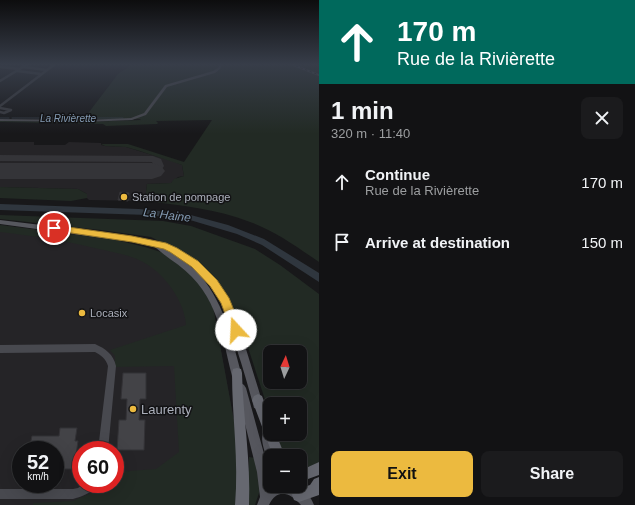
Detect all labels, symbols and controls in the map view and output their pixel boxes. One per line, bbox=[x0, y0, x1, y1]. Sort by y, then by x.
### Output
icon: ahead bbox=[331, 16, 383, 68]
text: 170 m bbox=[397, 16, 476, 47]
text: Rue de la Rivièrette bbox=[397, 49, 555, 69]
text: 1 min bbox=[331, 97, 394, 124]
button: close bbox=[581, 97, 623, 139]
water label: La Rivièrette bbox=[40, 113, 97, 124]
text: 320 m · 11:40 bbox=[331, 126, 410, 141]
text: Continue bbox=[365, 166, 430, 183]
icon: ahead bbox=[331, 171, 353, 193]
text: 170 m bbox=[581, 174, 623, 191]
text: Rue de la Rivièrette bbox=[365, 183, 479, 198]
place label: Station de pompage bbox=[132, 191, 230, 203]
marker: Station de pompage bbox=[119, 192, 129, 202]
water label: La Haine bbox=[142, 205, 192, 225]
pin bbox=[37, 211, 71, 245]
icon: arrive bbox=[43, 217, 65, 239]
icon: arrive bbox=[331, 231, 353, 253]
text: Arrive at destination bbox=[365, 234, 510, 251]
text: 150 m bbox=[581, 234, 623, 251]
place label: Locasix bbox=[90, 307, 128, 319]
marker: Locasix bbox=[77, 308, 87, 318]
position arrow bbox=[215, 309, 257, 351]
north arrow bbox=[263, 345, 307, 389]
map controls bbox=[263, 345, 307, 493]
button: + bbox=[263, 397, 307, 441]
place label: Laurenty bbox=[141, 402, 192, 417]
marker: Laurenty bbox=[128, 404, 138, 414]
speed limit sign: 60 bbox=[72, 441, 124, 493]
button: − bbox=[263, 449, 307, 493]
text: 52 bbox=[27, 451, 49, 473]
button: Exit bbox=[331, 451, 473, 497]
button: Share bbox=[481, 451, 623, 497]
text: km/h bbox=[27, 471, 49, 482]

